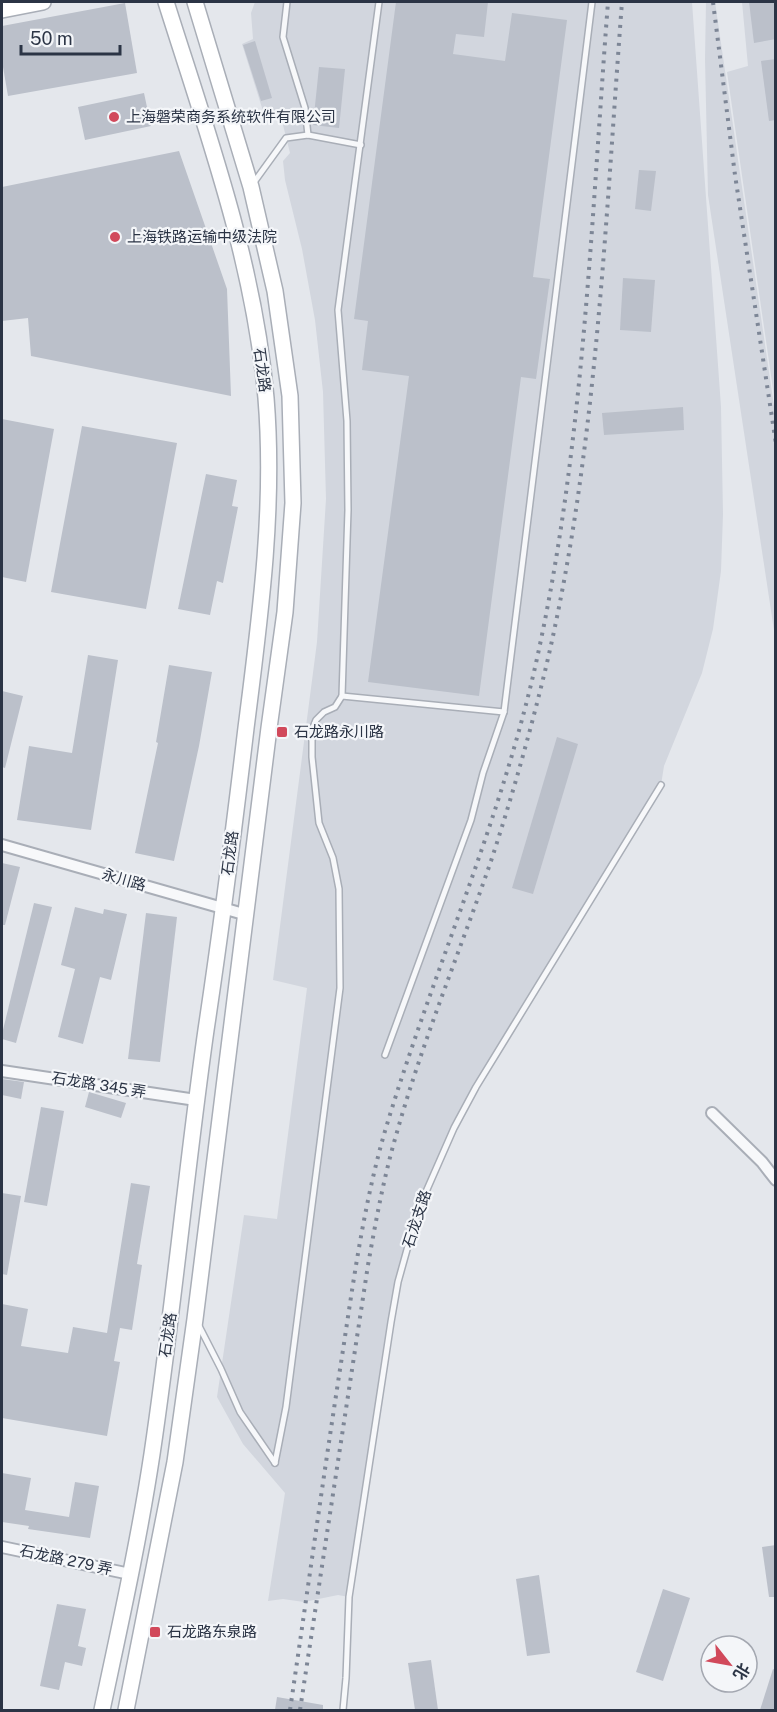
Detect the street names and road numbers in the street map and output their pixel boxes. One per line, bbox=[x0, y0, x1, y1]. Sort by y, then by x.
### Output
street label: 石龙路 bbox=[251, 346, 274, 393]
street label: 石龙路 bbox=[218, 830, 241, 876]
street label: 永川路 bbox=[100, 865, 148, 894]
street label: 石龙路 345 弄 bbox=[51, 1069, 148, 1100]
street label: 石龙支路 bbox=[399, 1188, 434, 1250]
street label: 石龙路 bbox=[156, 1311, 179, 1358]
street label: 石龙路 279 弄 bbox=[18, 1541, 114, 1578]

